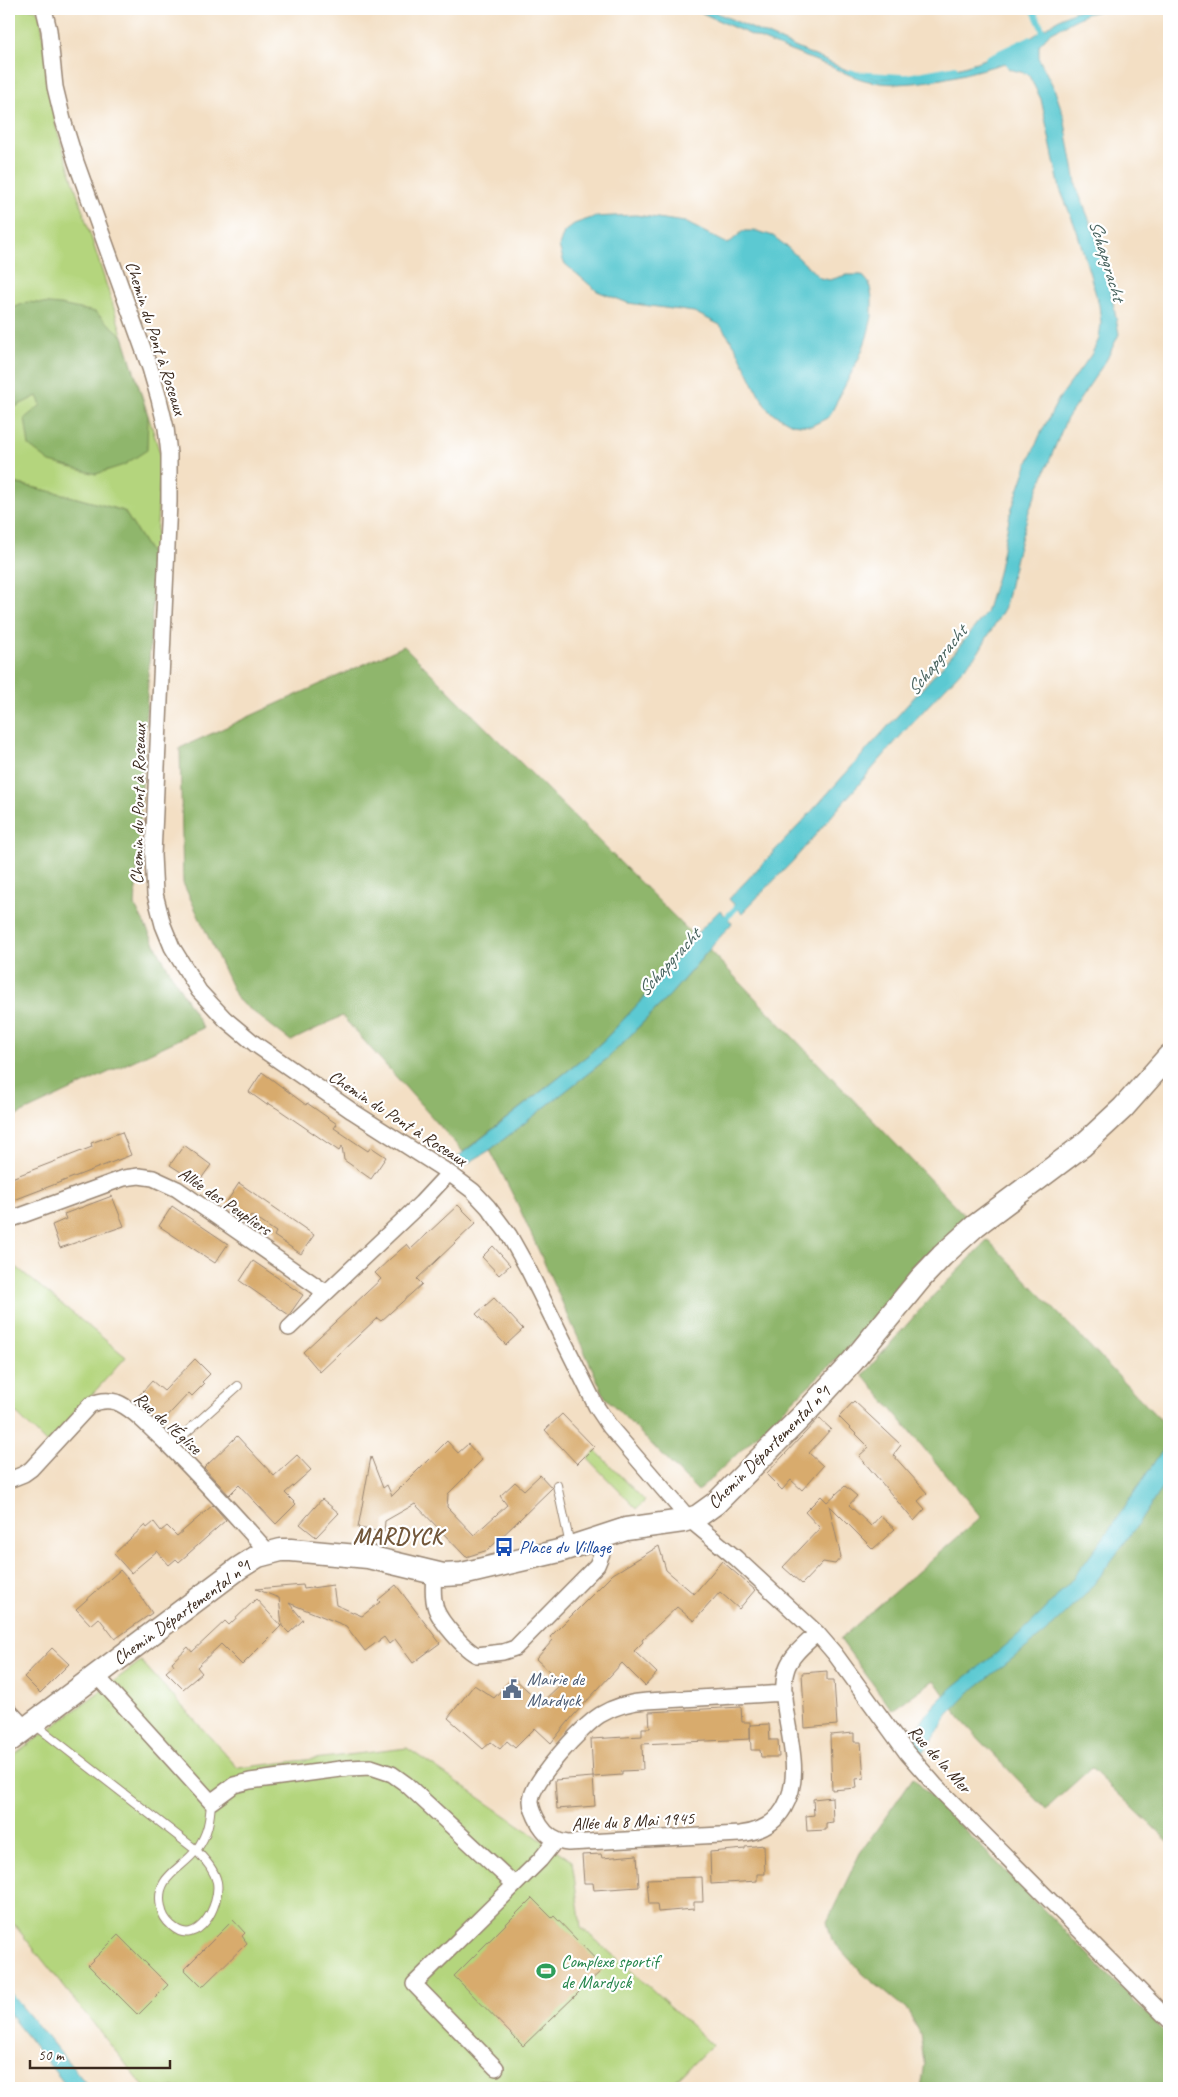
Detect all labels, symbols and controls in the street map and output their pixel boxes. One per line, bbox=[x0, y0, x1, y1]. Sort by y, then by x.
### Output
water label: Schapgracht bbox=[1083, 217, 1132, 307]
street label: Chemin du Pont à Roseaux bbox=[121, 258, 192, 419]
water label: Schapgracht bbox=[901, 618, 975, 700]
street label: Chemin du Pont à Roseaux bbox=[126, 722, 150, 884]
water label: Schapgracht bbox=[632, 921, 708, 1002]
street label: Chemin du Pont à Roseaux bbox=[325, 1065, 473, 1172]
street label: Allée des Peupliers bbox=[174, 1162, 277, 1241]
street label: Chemin Départemental n°1 bbox=[703, 1380, 836, 1513]
street label: Rue de l'Église bbox=[130, 1387, 207, 1460]
district label: MARDYCK bbox=[353, 1523, 447, 1551]
bus stop icon: Place du Village bbox=[493, 1536, 515, 1558]
place label: Place du Village bbox=[519, 1536, 612, 1558]
street label: Chemin Départemental n°1 bbox=[109, 1554, 256, 1669]
place label: Mairie de Mardyck bbox=[527, 1668, 585, 1711]
public building icon: Mairie de Mardyck bbox=[501, 1678, 523, 1700]
street label: Rue de la Mer bbox=[904, 1720, 977, 1799]
street label: Allée du 8 Mai 1945 bbox=[571, 1807, 696, 1835]
place label: Complexe sportif de Mardyck bbox=[561, 1950, 663, 1993]
sports icon: Complexe sportif de Mardyck bbox=[535, 1960, 557, 1982]
scale bar bbox=[30, 2037, 170, 2069]
text: 50 m bbox=[38, 2046, 65, 2065]

